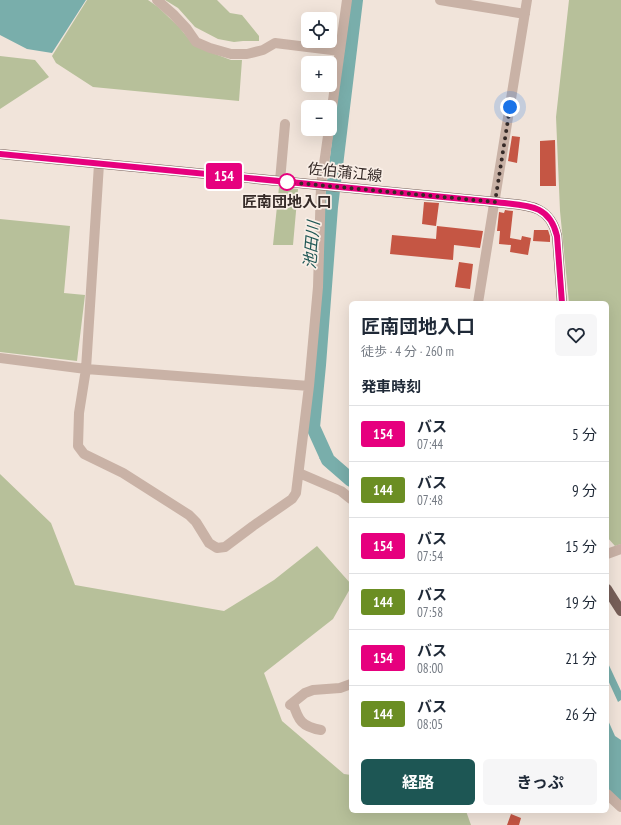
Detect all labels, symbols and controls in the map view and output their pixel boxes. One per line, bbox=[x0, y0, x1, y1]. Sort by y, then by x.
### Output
map controls bbox=[301, 12, 337, 136]
button: locate bbox=[301, 12, 337, 48]
button: + bbox=[301, 56, 337, 92]
your location bbox=[500, 97, 520, 117]
button: − bbox=[301, 100, 337, 136]
street label: 佐伯蒲江線 bbox=[307, 159, 383, 185]
line badge: 154 bbox=[201, 163, 247, 189]
text: 154 bbox=[214, 167, 234, 185]
marker: 匠南団地入口 bbox=[278, 173, 296, 191]
place label: 匠南団地入口 bbox=[242, 192, 332, 211]
water label: 池田川 bbox=[299, 218, 323, 270]
text: 匠南団地入口 bbox=[361, 314, 475, 338]
button: heart bbox=[555, 314, 597, 356]
text: 徒歩 · 4 分 · 260 m bbox=[361, 343, 454, 360]
text: 発車時刻 bbox=[361, 377, 421, 396]
text: バス bbox=[417, 417, 447, 436]
text: 154 bbox=[373, 425, 393, 443]
text: 5 分 bbox=[572, 425, 597, 444]
text: 07:44 bbox=[417, 436, 443, 453]
text: バス bbox=[417, 473, 447, 492]
text: 144 bbox=[373, 481, 393, 499]
text: 9 分 bbox=[572, 481, 597, 500]
text: 07:48 bbox=[417, 492, 443, 509]
text: バス bbox=[417, 529, 447, 548]
text: 154 bbox=[373, 537, 393, 555]
text: 15 分 bbox=[565, 537, 597, 556]
text: 07:54 bbox=[417, 548, 443, 565]
text: バス bbox=[417, 585, 447, 604]
text: 144 bbox=[373, 593, 393, 611]
text: 19 分 bbox=[565, 593, 597, 612]
text: 07:58 bbox=[417, 604, 443, 621]
text: バス bbox=[417, 641, 447, 660]
text: 154 bbox=[373, 649, 393, 667]
text: 21 分 bbox=[565, 649, 597, 668]
text: 08:00 bbox=[417, 660, 443, 677]
text: バス bbox=[417, 697, 447, 716]
text: 144 bbox=[373, 705, 393, 723]
text: 26 分 bbox=[565, 705, 597, 724]
text: 08:05 bbox=[417, 716, 443, 733]
button: 経路 bbox=[361, 759, 475, 805]
button: きっぷ bbox=[483, 759, 597, 805]

